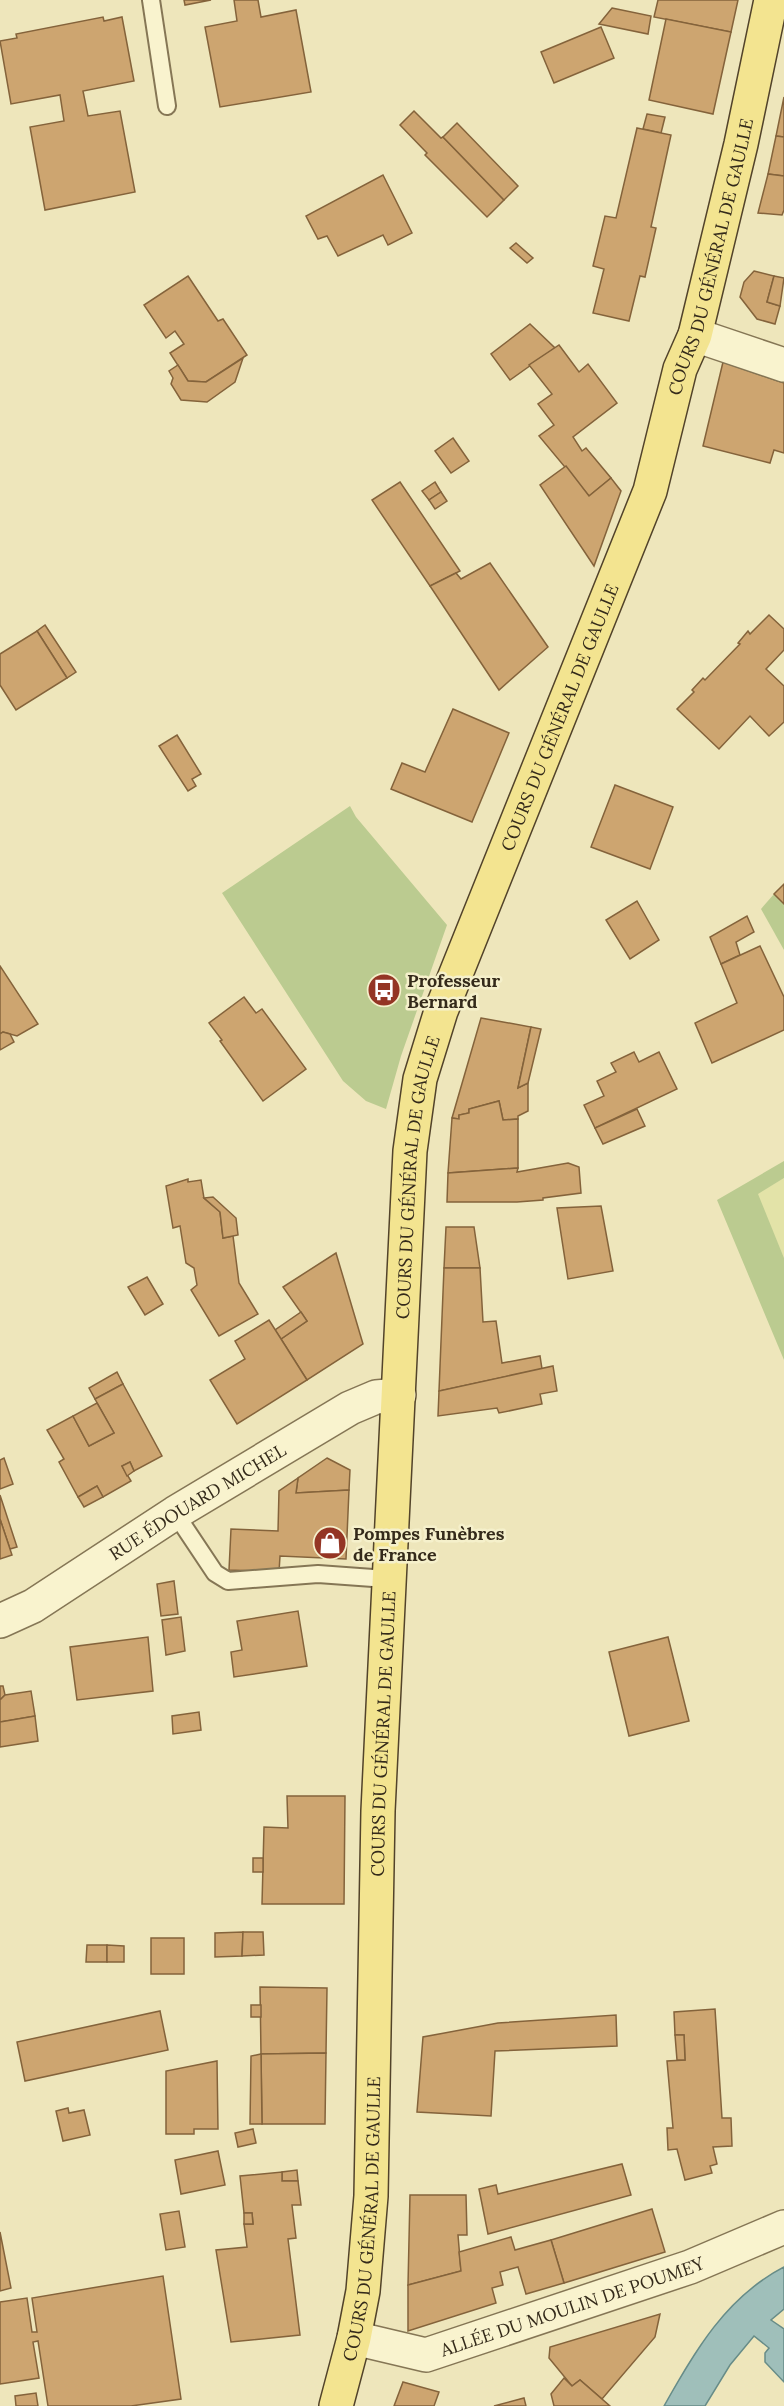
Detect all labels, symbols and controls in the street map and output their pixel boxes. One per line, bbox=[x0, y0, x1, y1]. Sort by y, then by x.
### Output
street label: COURS DU GÉNÉRAL DE GAULLE bbox=[663, 116, 758, 397]
street label: COURS DU GÉNÉRAL DE GAULLE bbox=[495, 580, 623, 854]
place label: Professeur Bernard bbox=[407, 969, 501, 1013]
bus stop icon: Professeur Bernard bbox=[366, 972, 402, 1008]
street label: COURS DU GÉNÉRAL DE GAULLE bbox=[390, 1033, 444, 1320]
street label: RUE ÉDOUARD MICHEL bbox=[104, 1437, 290, 1565]
place label: Pompes Funèbres de France bbox=[353, 1522, 505, 1566]
shop icon: Pompes Funèbres de France bbox=[312, 1525, 348, 1561]
street label: COURS DU GÉNÉRAL DE GAULLE bbox=[365, 1590, 400, 1877]
street label: COURS DU GÉNÉRAL DE GAULLE bbox=[337, 2076, 385, 2364]
street label: ALLÉE DU MOULIN DE POUMEY bbox=[436, 2251, 708, 2361]

